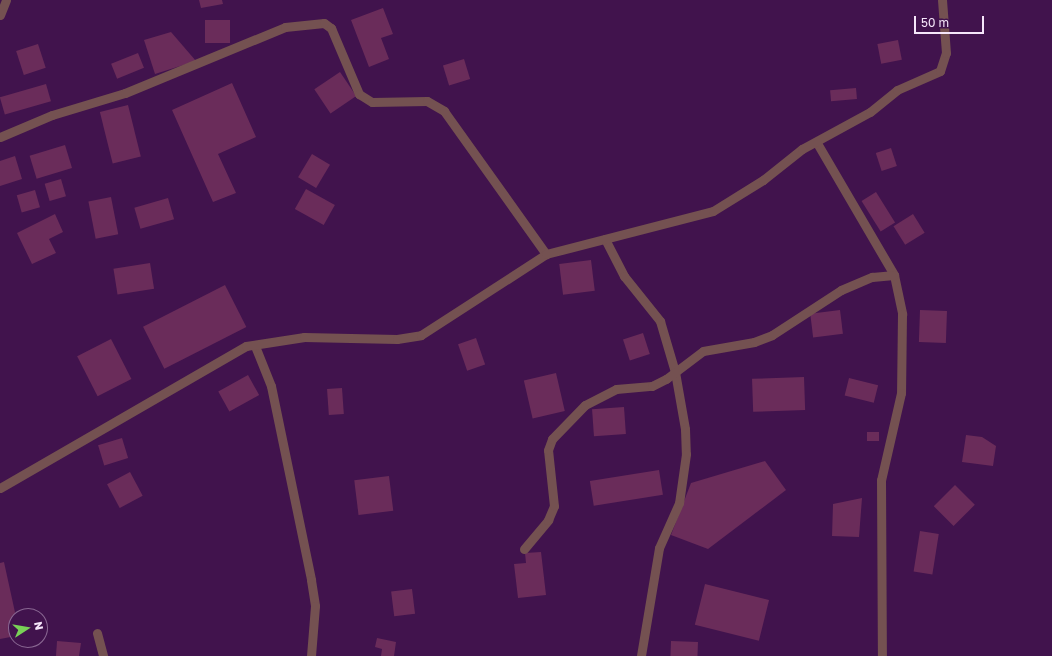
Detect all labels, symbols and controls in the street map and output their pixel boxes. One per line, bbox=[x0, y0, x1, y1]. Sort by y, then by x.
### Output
scale bar bbox=[916, 8, 986, 34]
text: 50 m bbox=[921, 15, 949, 30]
north arrow bbox=[8, 608, 48, 648]
text: N bbox=[32, 620, 46, 631]

